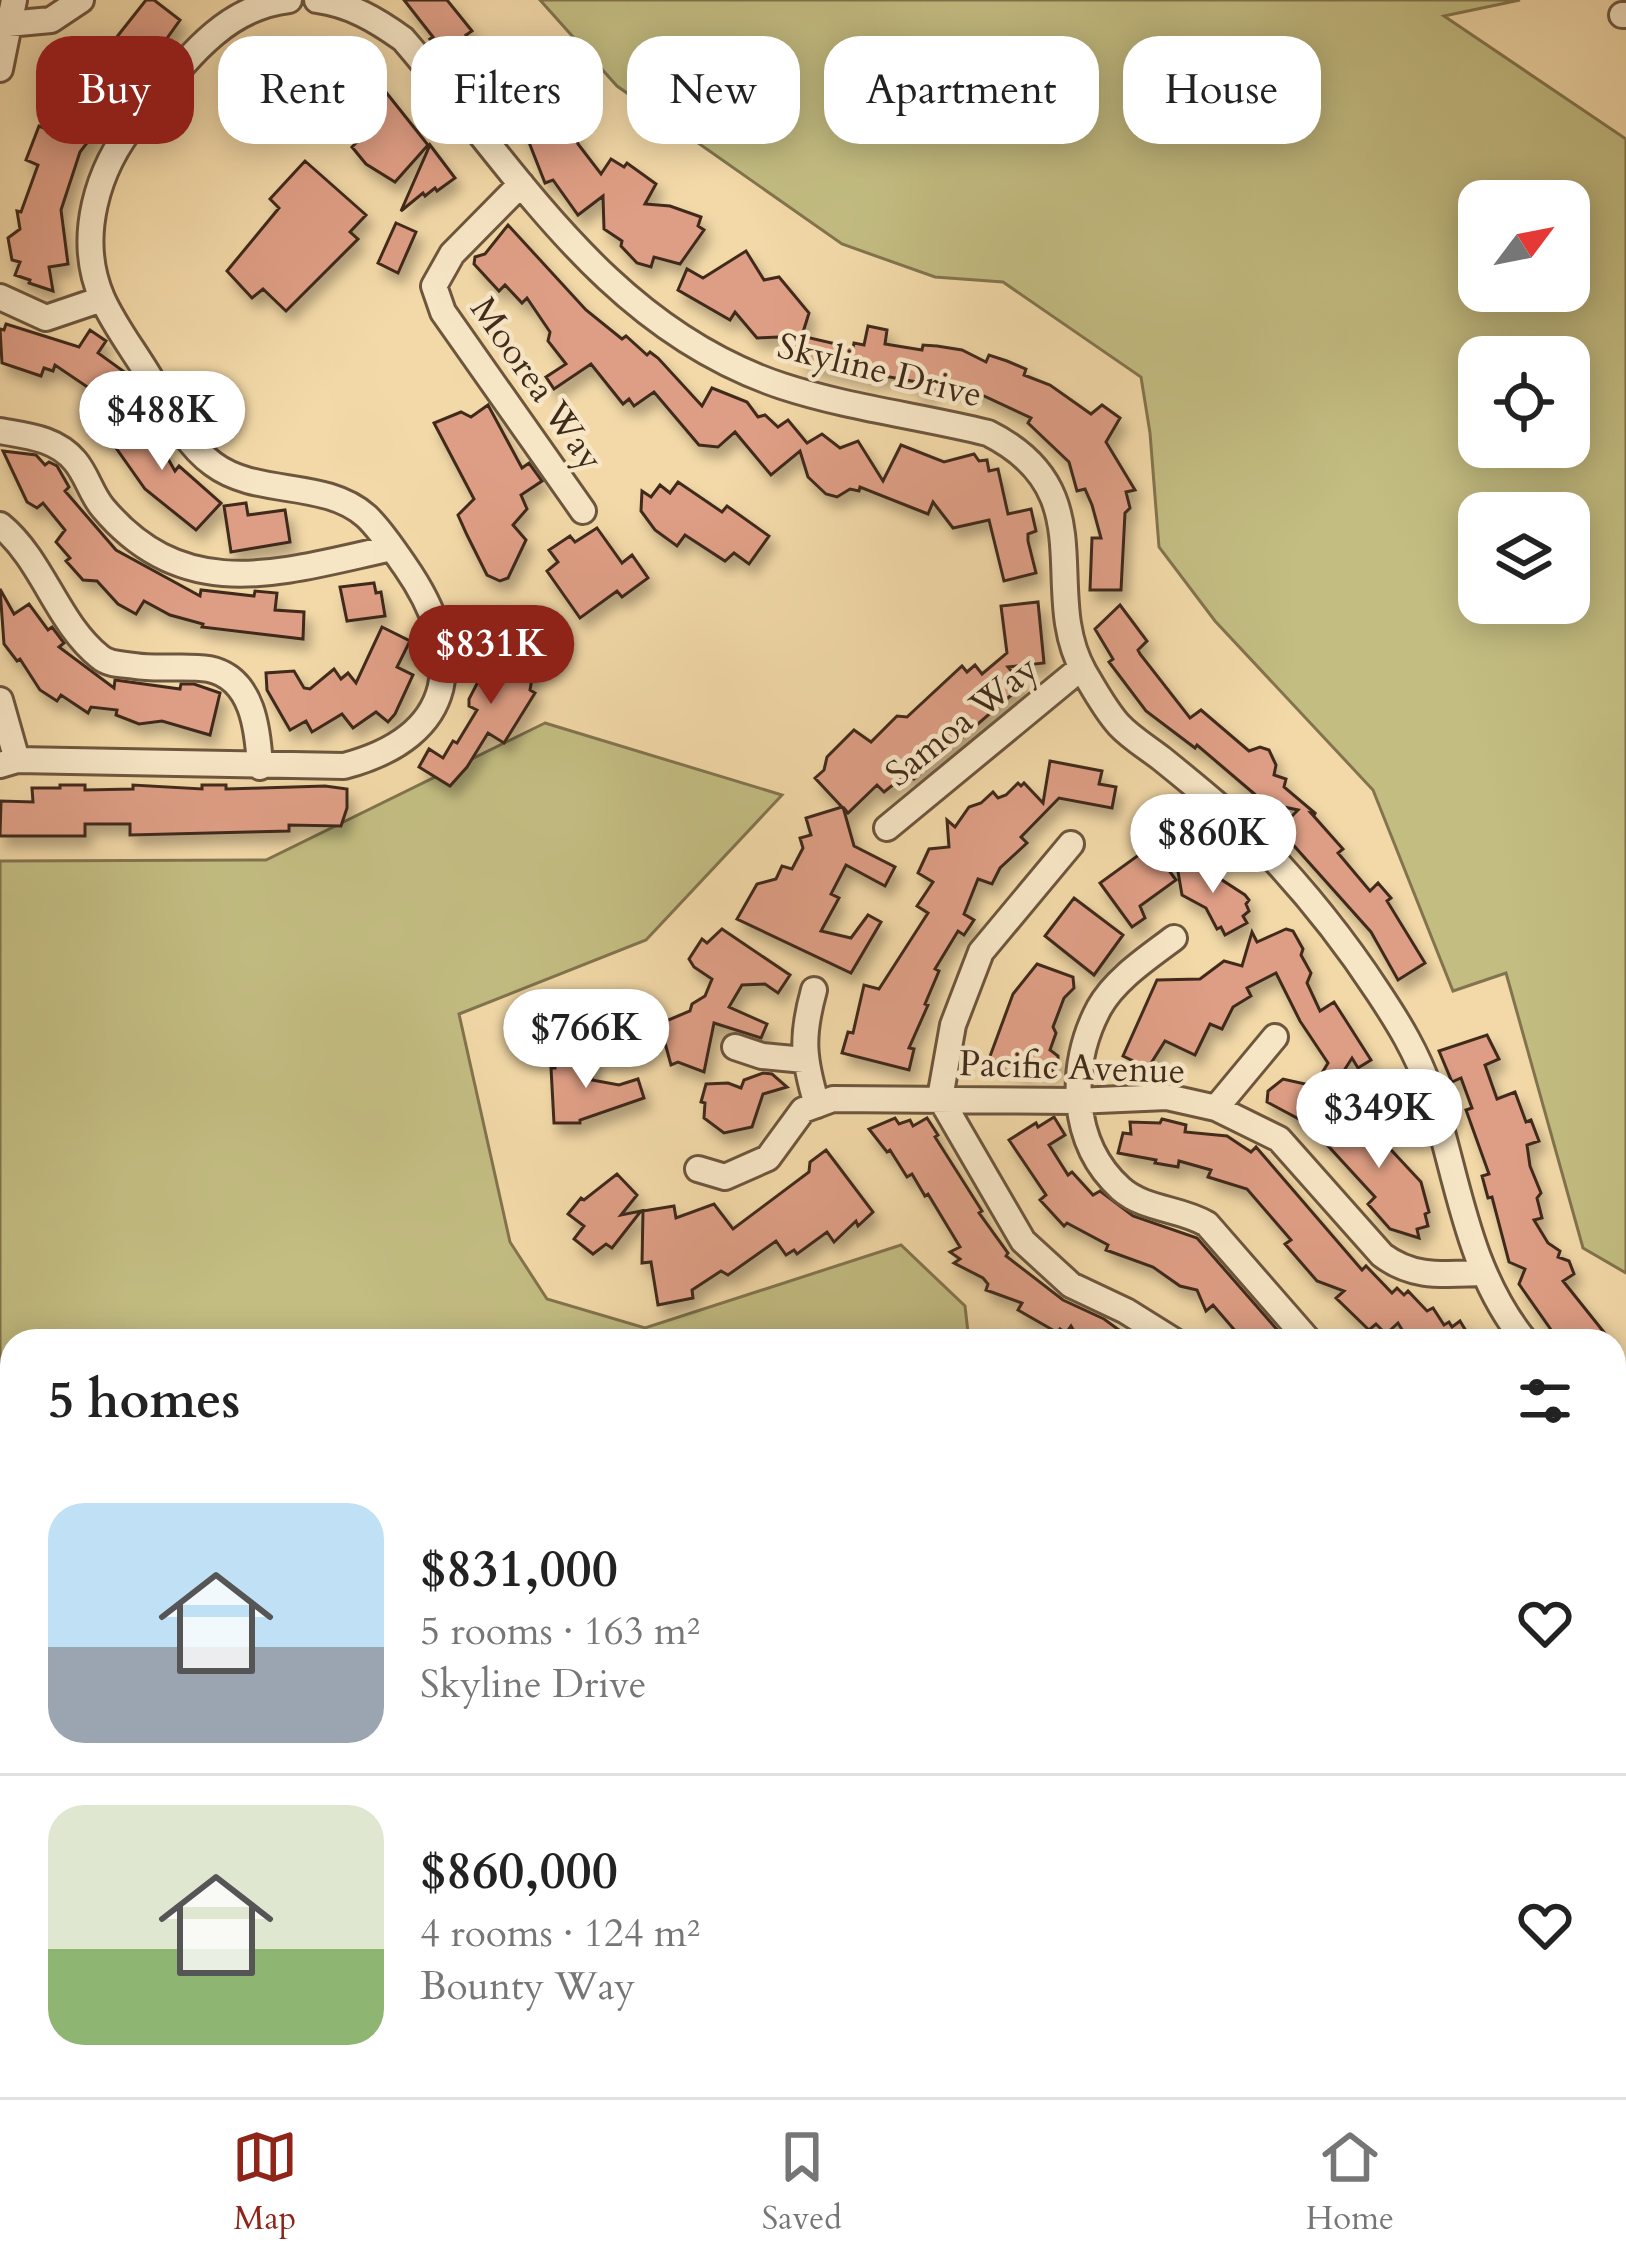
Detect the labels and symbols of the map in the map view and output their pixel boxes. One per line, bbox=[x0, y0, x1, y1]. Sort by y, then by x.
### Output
north arrow bbox=[1458, 180, 1590, 312]
street label: Moorea Way bbox=[459, 287, 615, 481]
street label: Skyline Drive bbox=[772, 321, 987, 420]
pin: $488K bbox=[78, 371, 246, 473]
pin: $831K bbox=[407, 605, 575, 707]
street label: Samoa Way bbox=[875, 645, 1048, 798]
pin: $860K bbox=[1129, 794, 1297, 896]
pin: $766K bbox=[502, 989, 670, 1091]
street label: Pacific Avenue bbox=[958, 1039, 1186, 1096]
pin: $349K bbox=[1295, 1069, 1463, 1171]

